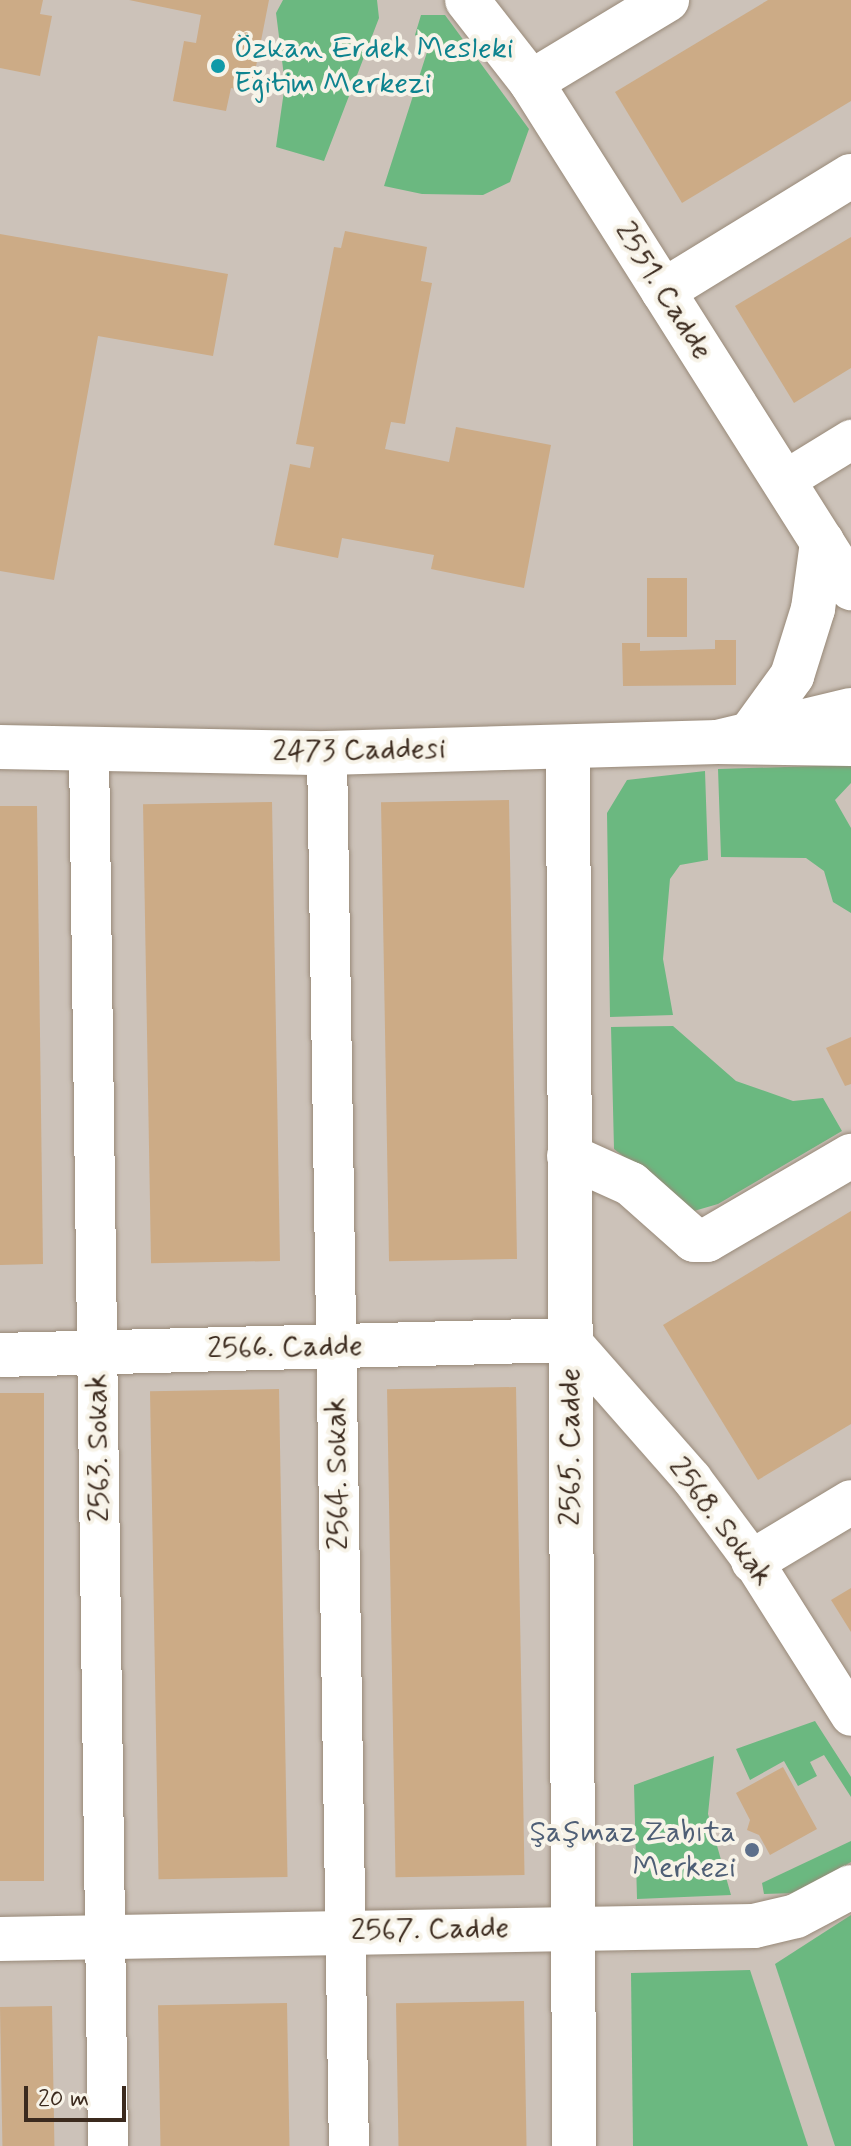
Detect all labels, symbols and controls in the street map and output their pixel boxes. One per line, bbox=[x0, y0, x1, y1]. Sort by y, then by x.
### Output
place label: Özkan Erdek Mesleki Eğitim Merkezi bbox=[234, 31, 509, 102]
marker: Özkan Erdek Mesleki Eğitim Merkezi bbox=[209, 57, 227, 75]
street label: 2551. Cadde bbox=[606, 215, 720, 367]
street label: 2473 Caddesi bbox=[272, 731, 446, 771]
street label: 2566. Cadde bbox=[207, 1329, 363, 1367]
street label: 2565. Cadde bbox=[553, 1368, 589, 1526]
street label: 2563. Sokak bbox=[80, 1373, 118, 1523]
street label: 2564. Sokak bbox=[319, 1397, 357, 1551]
street label: 2568. Sokak bbox=[660, 1450, 780, 1594]
place label: Şaşmaz Zabıta Merkezi bbox=[525, 1815, 736, 1886]
marker: Şaşmaz Zabıta Merkezi bbox=[743, 1841, 761, 1859]
street label: 2567. Cadde bbox=[351, 1911, 509, 1949]
scale bar bbox=[28, 2070, 130, 2120]
text: 20 m bbox=[38, 2084, 89, 2115]

